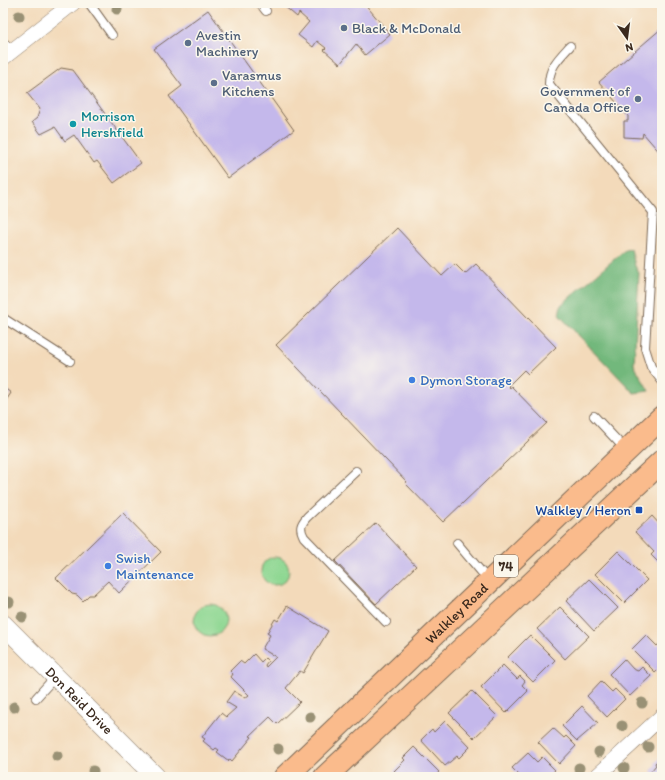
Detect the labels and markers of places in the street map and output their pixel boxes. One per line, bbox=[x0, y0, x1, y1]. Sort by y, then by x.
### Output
place label: Black & McDonald bbox=[352, 20, 461, 37]
marker: Black & McDonald bbox=[339, 23, 349, 33]
place label: Avestin Machinery bbox=[196, 27, 259, 60]
marker: Avestin Machinery bbox=[183, 38, 193, 48]
place label: Varasmus Kitchens bbox=[222, 67, 281, 100]
marker: Varasmus Kitchens bbox=[209, 78, 219, 88]
place label: Government of Canada Office bbox=[540, 83, 631, 116]
marker: Government of Canada Office bbox=[633, 94, 643, 104]
place label: Morrison Hershfield bbox=[81, 108, 144, 141]
marker: Morrison Hershfield bbox=[68, 119, 78, 129]
place label: Dymon Storage bbox=[420, 372, 512, 389]
marker: Dymon Storage bbox=[407, 375, 417, 385]
place label: Walkley / Heron bbox=[535, 502, 632, 519]
marker: Walkley / Heron bbox=[634, 505, 644, 515]
place label: Swish Maintenance bbox=[116, 550, 194, 583]
marker: Swish Maintenance bbox=[103, 561, 113, 571]

